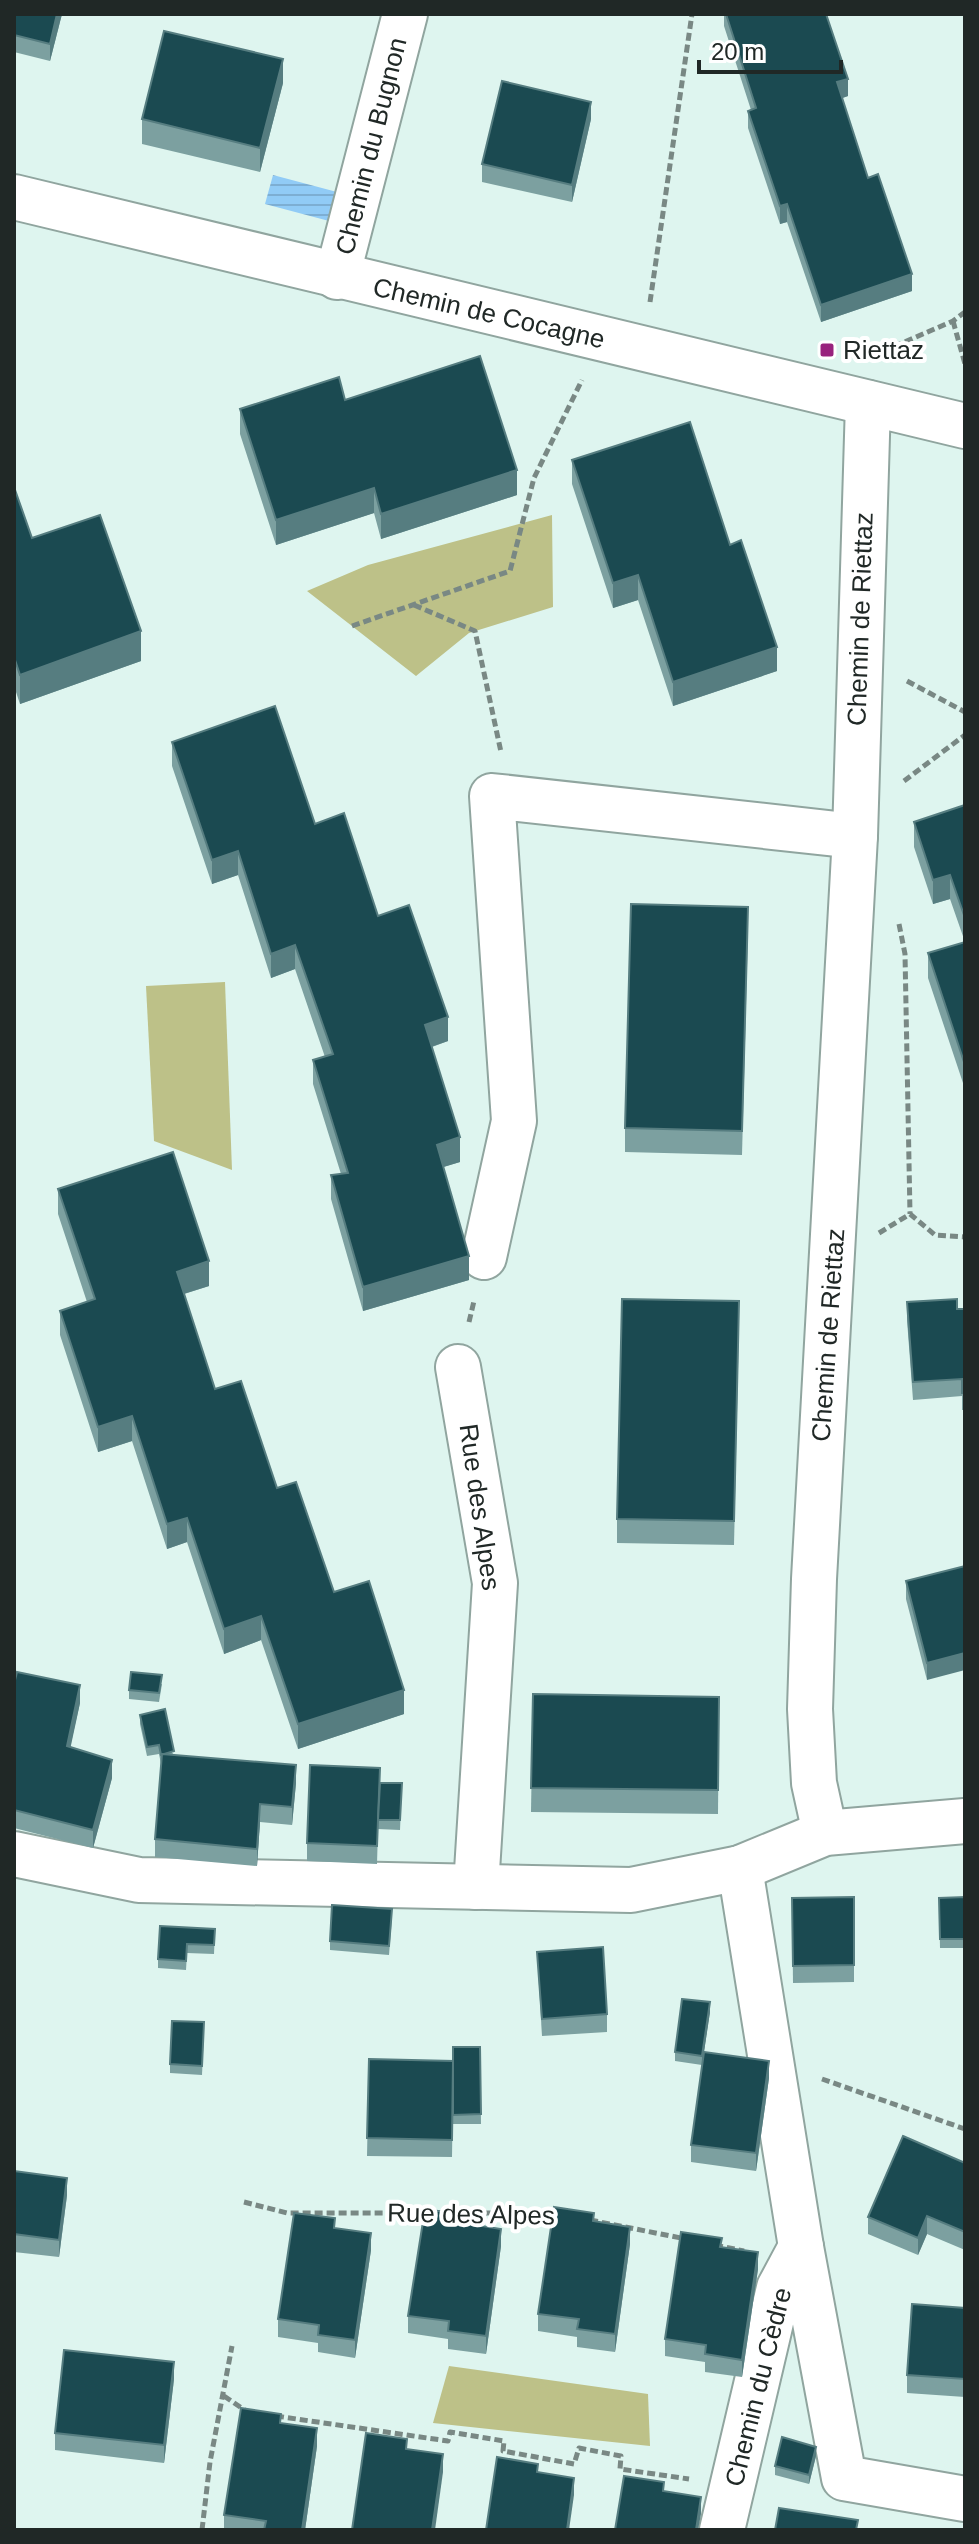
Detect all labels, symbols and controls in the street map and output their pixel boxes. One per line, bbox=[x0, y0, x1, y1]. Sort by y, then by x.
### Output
scale bar bbox=[699, 24, 841, 74]
street label: Chemin du Bugnon bbox=[330, 34, 412, 258]
text: 20 m bbox=[711, 38, 764, 65]
street label: Chemin de Cocagne bbox=[370, 272, 608, 354]
place label: Riettaz bbox=[843, 335, 924, 365]
marker: Riettaz bbox=[818, 341, 836, 359]
street label: Chemin de Riettaz bbox=[841, 512, 879, 726]
street label: Chemin de Riettaz bbox=[806, 1227, 850, 1443]
street label: Rue des Alpes bbox=[453, 1422, 507, 1592]
street label: Rue des Alpes bbox=[387, 2198, 555, 2230]
street label: Chemin du Cèdre bbox=[719, 2285, 797, 2489]

